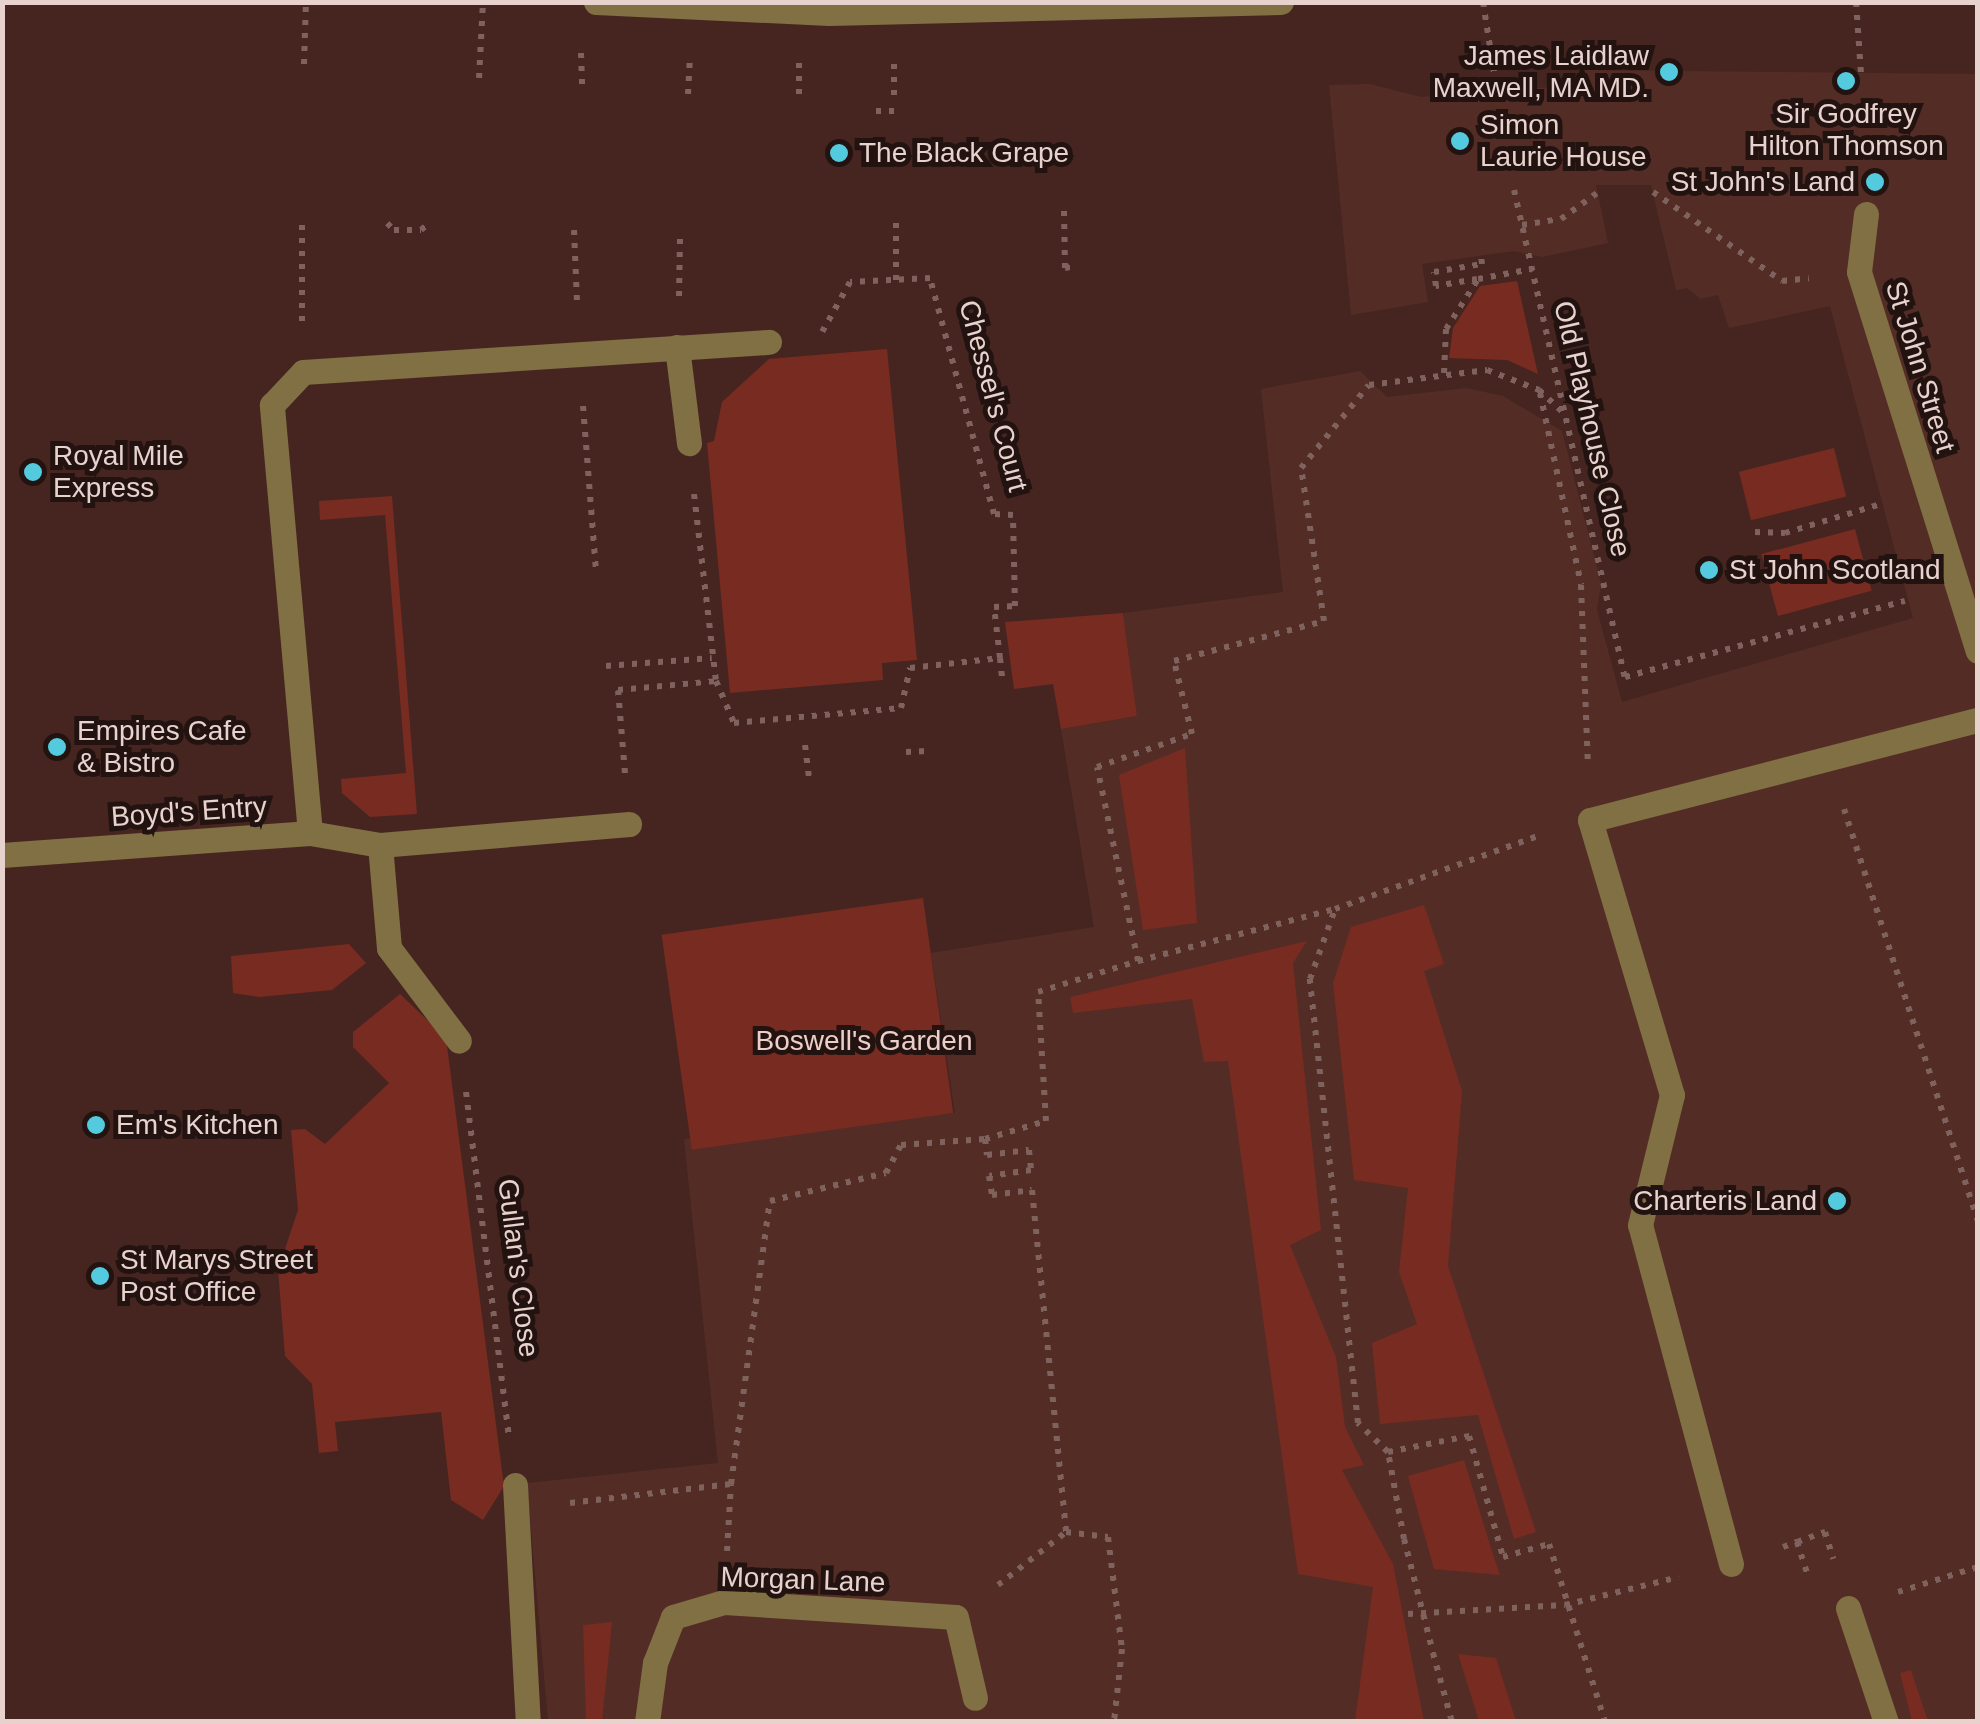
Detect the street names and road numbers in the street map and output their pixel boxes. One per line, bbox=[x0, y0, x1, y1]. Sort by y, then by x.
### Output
street label: St John Street bbox=[1878, 277, 1962, 457]
street label: Chessel's Court bbox=[951, 297, 1035, 495]
street label: Old Playhouse Close bbox=[1546, 298, 1638, 560]
street label: Boyd's Entry bbox=[110, 790, 268, 834]
street label: Gullan's Close bbox=[490, 1177, 546, 1359]
street label: Morgan Lane bbox=[720, 1560, 886, 1600]

